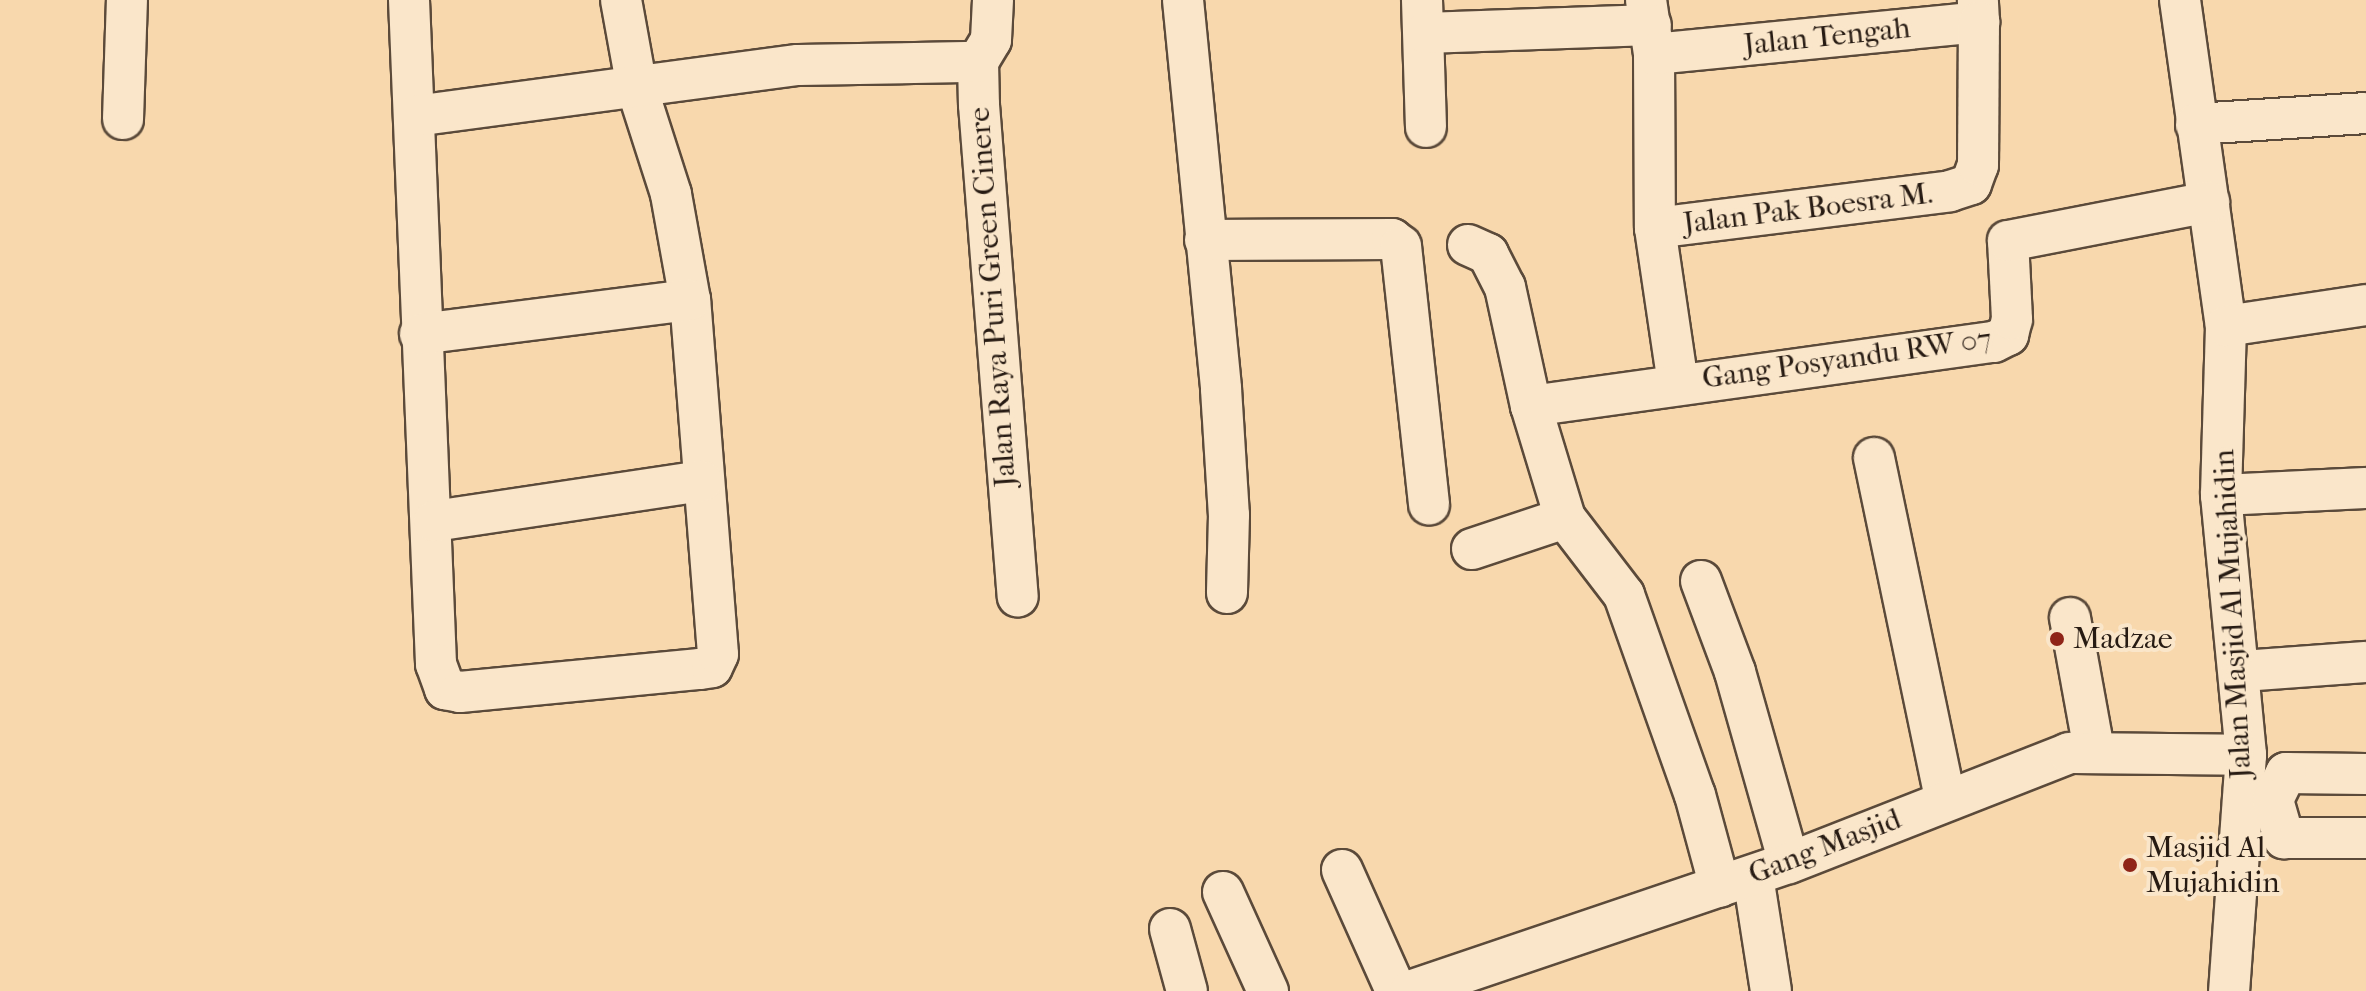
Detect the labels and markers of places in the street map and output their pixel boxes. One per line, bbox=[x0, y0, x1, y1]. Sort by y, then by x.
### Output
place label: Madzae bbox=[2073, 621, 2173, 657]
marker: Madzae bbox=[2048, 630, 2066, 648]
place label: Masjid Al Mujahidin bbox=[2146, 830, 2280, 900]
marker: Masjid Al Mujahidin bbox=[2121, 856, 2139, 874]

